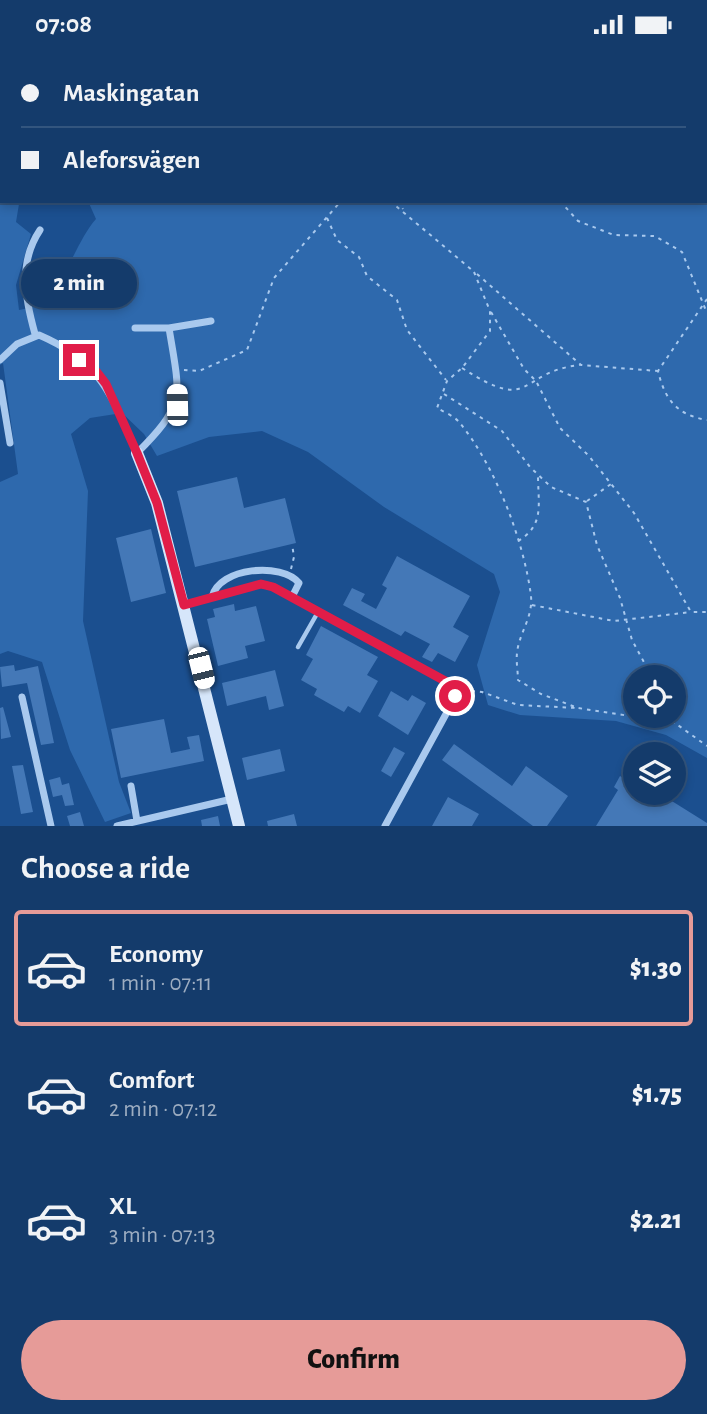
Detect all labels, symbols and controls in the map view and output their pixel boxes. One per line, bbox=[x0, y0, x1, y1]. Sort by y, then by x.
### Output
text: 07:08 bbox=[35, 11, 92, 37]
text: Maskingatan bbox=[63, 80, 199, 106]
text: Aleforsvägen bbox=[63, 147, 201, 173]
callout: 2 min bbox=[21, 259, 137, 307]
text: 2 min bbox=[53, 272, 105, 295]
route end bbox=[63, 344, 95, 376]
car bbox=[167, 384, 188, 426]
car bbox=[186, 645, 217, 691]
map controls bbox=[623, 665, 686, 805]
button: locate bbox=[623, 665, 686, 728]
route start bbox=[439, 680, 471, 712]
button: layers bbox=[623, 742, 686, 805]
text: Choose a ride bbox=[21, 852, 190, 884]
icon: car bbox=[25, 937, 88, 1000]
text: Economy bbox=[109, 941, 203, 967]
text: $1.30 bbox=[630, 955, 682, 981]
text: 1 min · 07:11 bbox=[109, 972, 212, 995]
icon: car bbox=[25, 1063, 88, 1126]
text: Comfort bbox=[109, 1067, 194, 1093]
text: $1.75 bbox=[632, 1081, 682, 1107]
text: 2 min · 07:12 bbox=[109, 1098, 217, 1121]
icon: car bbox=[25, 1189, 88, 1252]
text: XL bbox=[109, 1193, 136, 1219]
text: $2.21 bbox=[630, 1207, 682, 1233]
text: 3 min · 07:13 bbox=[109, 1224, 215, 1247]
button: Confirm bbox=[21, 1320, 686, 1400]

